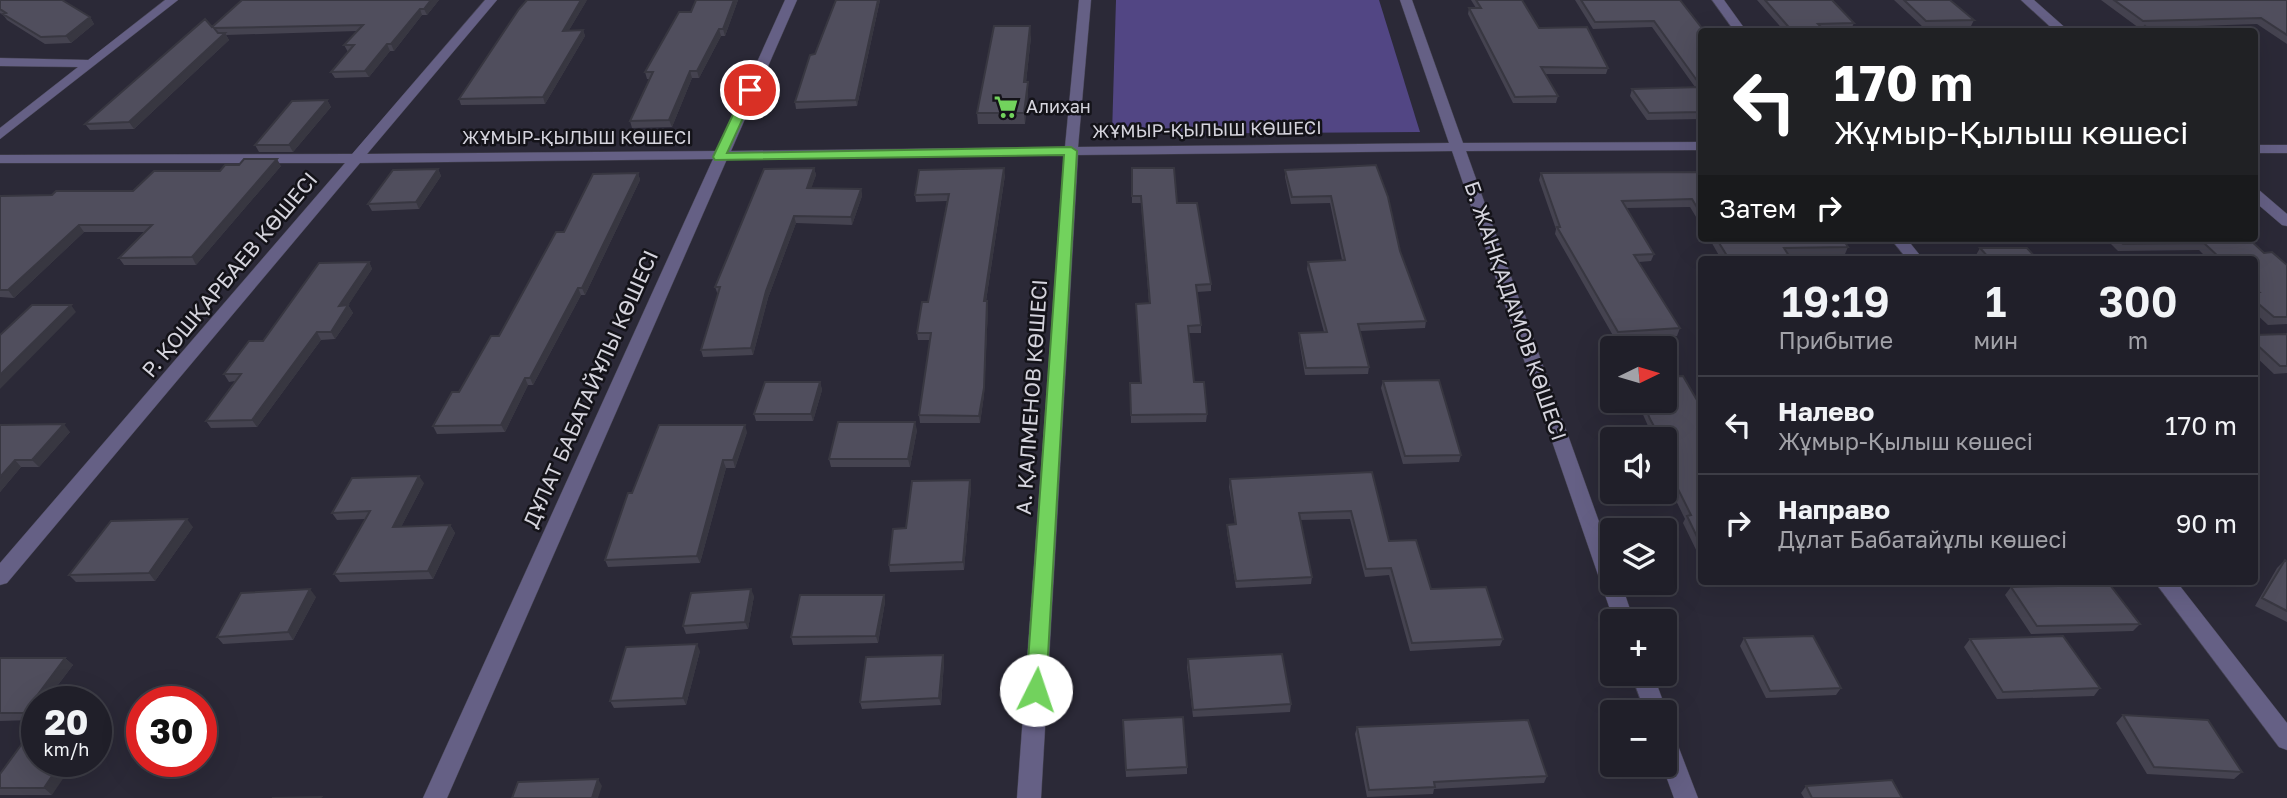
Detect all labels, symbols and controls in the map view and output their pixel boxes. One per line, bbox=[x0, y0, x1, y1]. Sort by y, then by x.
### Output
text: 170 m bbox=[1834, 53, 1973, 112]
icon: left bbox=[1719, 56, 1810, 147]
pin bbox=[720, 60, 780, 120]
icon: arrive bbox=[731, 71, 769, 109]
supermarket icon: Алихан bbox=[992, 93, 1020, 121]
place label: Алихан bbox=[1026, 95, 1091, 117]
text: Жұмыр-Қылыш көшесі bbox=[1834, 113, 2189, 151]
street label: ЖҰМЫР-ҚЫЛЫШ КӨШЕСІ bbox=[1092, 116, 1322, 142]
street label: ЖҰМЫР-ҚЫЛЫШ КӨШЕСІ bbox=[462, 126, 692, 148]
street label: Р. ҚОШҚАРБАЕВ КӨШЕСІ bbox=[136, 167, 323, 382]
street label: Б. ЖАНҚАДАМОВ КӨШЕСІ bbox=[1459, 177, 1573, 444]
icon: right bbox=[1810, 189, 1848, 227]
text: Затем bbox=[1719, 193, 1796, 224]
street label: ДҰЛАТ БАБАТАЙҰЛЫ КӨШЕСІ bbox=[517, 246, 663, 531]
text: 19:19 bbox=[1782, 276, 1890, 326]
text: 1 bbox=[1985, 276, 2006, 326]
text: 300 bbox=[2098, 276, 2178, 326]
street label: А. ҚАЛМЕНОВ КӨШЕСІ bbox=[1010, 278, 1052, 516]
text: Прибытие bbox=[1778, 326, 1893, 354]
text: мин bbox=[1973, 326, 2018, 354]
text: m bbox=[2128, 326, 2148, 354]
north arrow bbox=[1600, 336, 1676, 413]
map controls bbox=[1600, 336, 1677, 777]
text: Налево bbox=[1778, 396, 1874, 427]
icon: left bbox=[1719, 406, 1757, 444]
text: 170 m bbox=[2165, 410, 2237, 441]
button: sound bbox=[1600, 427, 1677, 504]
text: Жұмыр-Қылыш көшесі bbox=[1778, 427, 2033, 455]
text: Направо bbox=[1778, 494, 1890, 525]
icon: right bbox=[1719, 504, 1757, 542]
text: 90 m bbox=[2176, 508, 2237, 539]
button: layers bbox=[1600, 518, 1677, 595]
text: Дұлат Бабатайұлы көшесі bbox=[1778, 525, 2067, 553]
button: + bbox=[1600, 609, 1677, 686]
position arrow bbox=[999, 653, 1073, 727]
speed limit sign: 30 bbox=[126, 686, 217, 777]
button: − bbox=[1600, 700, 1677, 777]
text: 20 bbox=[44, 701, 89, 743]
text: km/h bbox=[44, 738, 89, 760]

